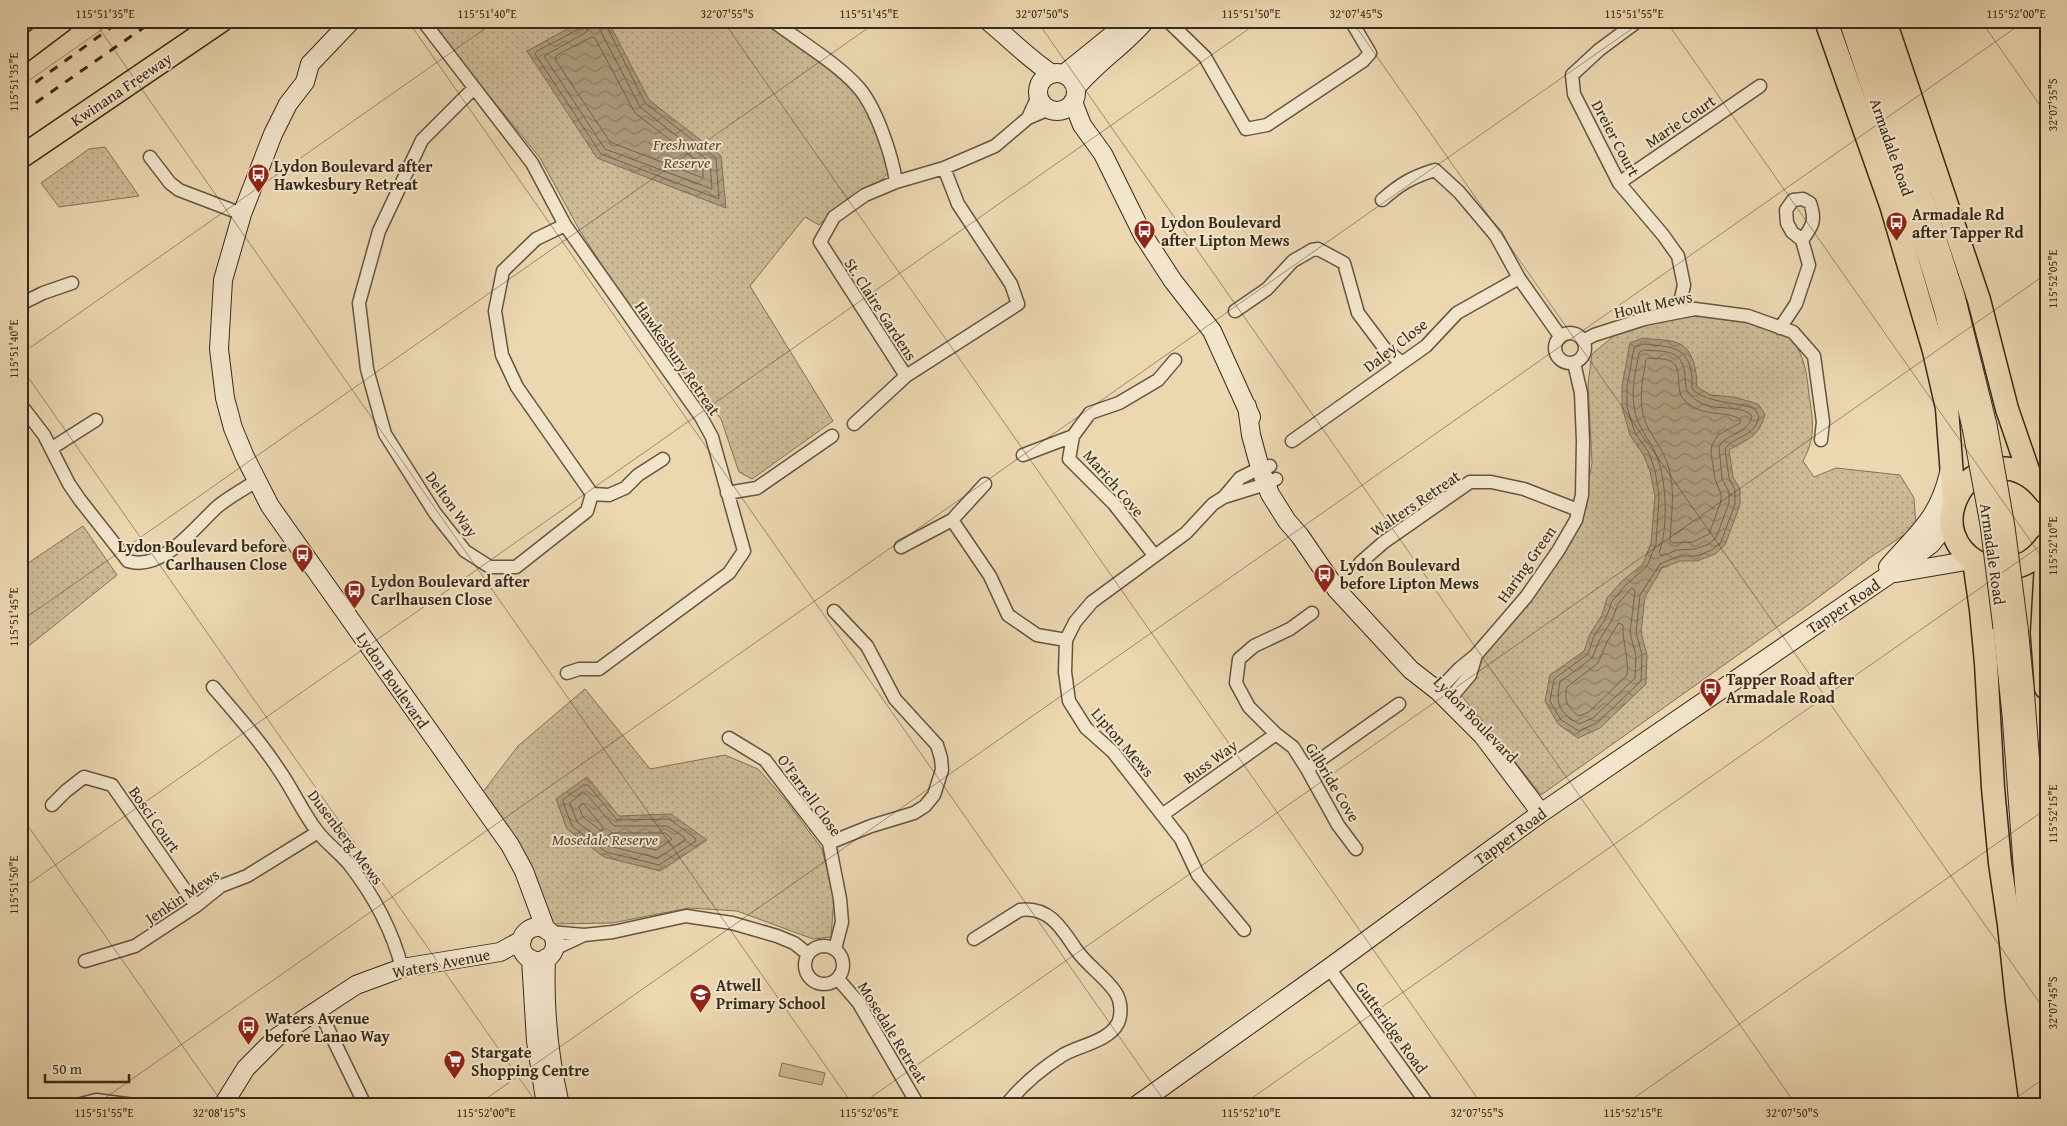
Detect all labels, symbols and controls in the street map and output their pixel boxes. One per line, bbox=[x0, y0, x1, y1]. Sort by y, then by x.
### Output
text: 115°51'35"E bbox=[75, 5, 135, 22]
text: 115°51'40"E bbox=[457, 5, 517, 22]
text: 32°07'55"S bbox=[700, 5, 754, 22]
text: 115°51'45"E bbox=[839, 5, 899, 22]
text: 32°07'50"S bbox=[1015, 5, 1069, 22]
text: 115°51'50"E bbox=[1221, 5, 1281, 22]
text: 32°07'45"S bbox=[1329, 5, 1383, 22]
text: 115°51'55"E bbox=[1604, 5, 1664, 22]
text: 115°52'00"E bbox=[1986, 5, 2046, 22]
street label: Kwinana Freeway bbox=[65, 46, 177, 132]
text: 115°51'35"E bbox=[5, 52, 22, 112]
text: 32°07'35"S bbox=[2044, 78, 2061, 132]
street label: Marie Court bbox=[1640, 88, 1720, 153]
street label: Armadale Road bbox=[1864, 95, 1920, 200]
street label: Dreier Court bbox=[1586, 96, 1646, 181]
park label: Freshwater Reserve bbox=[652, 132, 722, 174]
place label: Lydon Boulevard after Hawkesbury Retreat bbox=[274, 154, 433, 196]
bus stop icon: Lydon Boulevard after Hawkesbury Retreat bbox=[246, 163, 270, 194]
place label: Armadale Rd after Tapper Rd bbox=[1912, 202, 2024, 244]
place label: Lydon Boulevard after Lipton Mews bbox=[1161, 210, 1290, 252]
bus stop icon: Armadale Rd after Tapper Rd bbox=[1884, 211, 1908, 242]
bus stop icon: Lydon Boulevard after Lipton Mews bbox=[1133, 219, 1157, 250]
text: 115°52'05"E bbox=[2044, 249, 2061, 309]
street label: St. Claire Gardens bbox=[839, 253, 923, 365]
street label: Hoult Mews bbox=[1612, 284, 1694, 324]
street label: Hawkesbury Retreat bbox=[629, 296, 727, 421]
street label: Daley Close bbox=[1358, 312, 1432, 378]
text: 115°51'40"E bbox=[5, 319, 22, 379]
street label: Marich Cove bbox=[1078, 444, 1150, 522]
street label: Walters Retreat bbox=[1365, 464, 1465, 542]
street label: Delton Way bbox=[420, 466, 484, 542]
street label: Armadale Road bbox=[1974, 502, 2012, 607]
text: 115°52'10"E bbox=[2044, 516, 2061, 576]
street label: Haring Green bbox=[1490, 520, 1562, 608]
place label: Lydon Boulevard before Carlhausen Close bbox=[118, 534, 287, 576]
bus stop icon: Lydon Boulevard before Carlhausen Close bbox=[291, 543, 315, 574]
place label: Lydon Boulevard before Lipton Mews bbox=[1340, 553, 1479, 595]
bus stop icon: Lydon Boulevard before Lipton Mews bbox=[1312, 562, 1336, 593]
place label: Lydon Boulevard after Carlhausen Close bbox=[371, 569, 530, 611]
street label: Tapper Road bbox=[1801, 572, 1885, 640]
bus stop icon: Lydon Boulevard after Carlhausen Close bbox=[343, 578, 367, 609]
text: 115°51'45"E bbox=[5, 587, 22, 647]
street label: Lydon Boulevard bbox=[351, 627, 436, 734]
place label: Tapper Road after Armadale Road bbox=[1726, 667, 1855, 709]
street label: Lydon Boulevard bbox=[1428, 670, 1524, 768]
bus stop icon: Tapper Road after Armadale Road bbox=[1698, 676, 1722, 707]
street label: Lipton Mews bbox=[1086, 702, 1160, 782]
street label: Buss Way bbox=[1178, 733, 1242, 789]
street label: Gilbride Cove bbox=[1300, 738, 1366, 826]
street label: O'Farrell Close bbox=[772, 749, 848, 841]
street label: Bosci Court bbox=[123, 781, 187, 857]
street label: Dusenberg Mews bbox=[302, 784, 390, 890]
text: 115°52'15"E bbox=[2044, 784, 2061, 844]
street label: Tapper Road bbox=[1469, 801, 1552, 870]
park label: Mosedale Reserve bbox=[552, 827, 659, 851]
text: 115°51'50"E bbox=[5, 855, 22, 915]
street label: Jenkin Mews bbox=[138, 862, 224, 931]
street label: Waters Avenue bbox=[390, 942, 492, 984]
place label: Atwell Primary School bbox=[716, 973, 826, 1015]
street label: Mosedale Retreat bbox=[852, 976, 934, 1088]
street label: Gutteridge Road bbox=[1350, 976, 1434, 1079]
text: 32°07'45"S bbox=[2044, 976, 2061, 1030]
school or university icon: Atwell Primary School bbox=[688, 982, 712, 1013]
place label: Waters Avenue before Lanao Way bbox=[265, 1006, 391, 1048]
bus stop icon: Waters Avenue before Lanao Way bbox=[237, 1015, 261, 1046]
place label: Stargate Shopping Centre bbox=[471, 1040, 589, 1082]
supermarket icon: Stargate Shopping Centre bbox=[443, 1049, 467, 1080]
scale bar bbox=[45, 1051, 129, 1083]
text: 50 m bbox=[52, 1058, 83, 1079]
text: 115°51'55"E bbox=[74, 1104, 134, 1121]
text: 32°08'15"S bbox=[192, 1104, 246, 1121]
text: 115°52'00"E bbox=[456, 1104, 516, 1121]
text: 115°52'05"E bbox=[839, 1104, 899, 1121]
text: 115°52'10"E bbox=[1221, 1104, 1281, 1121]
text: 32°07'55"S bbox=[1450, 1104, 1504, 1121]
text: 115°52'15"E bbox=[1603, 1104, 1663, 1121]
text: 32°07'50"S bbox=[1765, 1104, 1819, 1121]

